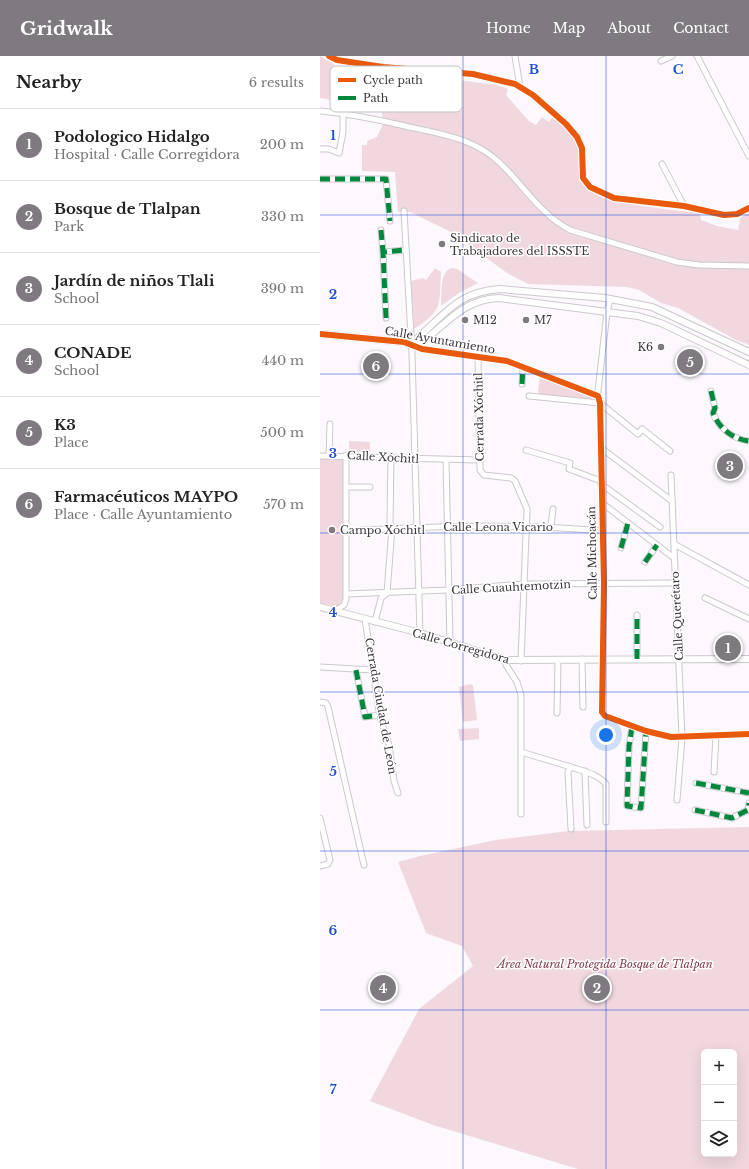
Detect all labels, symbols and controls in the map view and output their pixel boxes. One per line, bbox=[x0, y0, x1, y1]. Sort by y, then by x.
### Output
text: Gridwalk bbox=[20, 17, 113, 40]
text: Home bbox=[486, 19, 531, 37]
text: Map bbox=[553, 19, 585, 37]
text: About bbox=[607, 19, 651, 37]
text: Contact bbox=[673, 19, 729, 37]
text: B bbox=[529, 61, 539, 78]
text: C bbox=[673, 61, 684, 78]
legend bbox=[330, 66, 462, 112]
text: Nearby bbox=[16, 72, 82, 93]
text: Cycle path bbox=[363, 73, 423, 87]
text: 6 results bbox=[249, 74, 304, 91]
text: Path bbox=[363, 91, 389, 105]
text: Podologico Hidalgo bbox=[54, 127, 210, 146]
text: 1 bbox=[330, 127, 336, 144]
text: 1 bbox=[26, 136, 32, 153]
text: 200 m bbox=[260, 136, 304, 153]
text: Hospital · Calle Corregidora bbox=[54, 146, 240, 163]
text: Bosque de Tlalpan bbox=[54, 199, 201, 218]
text: 2 bbox=[25, 208, 33, 225]
text: 330 m bbox=[261, 208, 304, 225]
text: Park bbox=[54, 218, 84, 235]
place label: Sindicato de Trabajadores del ISSSTE bbox=[450, 231, 589, 258]
marker: Sindicato de Trabajadores del ISSSTE bbox=[437, 239, 447, 249]
text: Jardín de niños Tlali bbox=[54, 271, 214, 290]
text: 3 bbox=[25, 280, 33, 297]
text: 390 m bbox=[261, 280, 304, 297]
text: 2 bbox=[329, 286, 337, 303]
text: School bbox=[54, 290, 100, 307]
place label: M12 bbox=[473, 313, 497, 327]
place label: M7 bbox=[534, 313, 552, 327]
marker: M12 bbox=[460, 315, 470, 325]
marker: M7 bbox=[521, 315, 531, 325]
street label: Calle Ayuntamiento bbox=[384, 323, 496, 357]
place label: K6 bbox=[637, 340, 653, 354]
marker: K6 bbox=[656, 342, 666, 352]
text: CONADE bbox=[54, 343, 131, 362]
pin: 5 bbox=[677, 347, 703, 377]
pin: 6 bbox=[363, 351, 389, 381]
text: 4 bbox=[25, 352, 33, 369]
text: 440 m bbox=[262, 352, 304, 369]
text: School bbox=[54, 362, 100, 379]
street label: Cerrada Xóchitl bbox=[471, 372, 487, 462]
text: K3 bbox=[54, 415, 76, 434]
text: 5 bbox=[25, 424, 33, 441]
text: 500 m bbox=[260, 424, 304, 441]
text: Place bbox=[54, 434, 89, 451]
text: 3 bbox=[329, 445, 337, 462]
street label: Calle Xóchitl bbox=[347, 448, 420, 466]
pin: 3 bbox=[717, 451, 743, 481]
text: Farmacéuticos MAYPO bbox=[54, 487, 238, 506]
text: 6 bbox=[25, 496, 33, 513]
text: 570 m bbox=[263, 496, 304, 513]
text: Place · Calle Ayuntamiento bbox=[54, 506, 232, 523]
street label: Calle Michoacán bbox=[584, 506, 600, 600]
street label: Calle Leona Vicario bbox=[443, 520, 553, 534]
place label: Campo Xóchitl bbox=[340, 523, 425, 537]
marker: Campo Xóchitl bbox=[327, 525, 337, 535]
street label: Calle Querétaro bbox=[668, 571, 686, 661]
street label: Calle Cuauhtemotzin bbox=[451, 577, 572, 597]
text: 4 bbox=[329, 604, 338, 621]
street label: Calle Corregidora bbox=[411, 625, 512, 667]
pin: 1 bbox=[715, 633, 741, 663]
street label: Cerrada Ciudad de León bbox=[362, 637, 400, 776]
your location bbox=[596, 725, 616, 745]
text: 5 bbox=[329, 763, 337, 780]
text: 6 bbox=[329, 922, 338, 939]
park label: Área Natural Protegida Bosque de Tlalpan bbox=[495, 957, 713, 971]
pin: 4 bbox=[370, 973, 396, 1003]
pin: 2 bbox=[584, 973, 610, 1003]
map controls bbox=[701, 1049, 737, 1157]
button: + bbox=[701, 1049, 737, 1085]
text: 7 bbox=[330, 1081, 337, 1098]
button: − bbox=[701, 1085, 737, 1121]
button: layers bbox=[701, 1121, 737, 1157]

